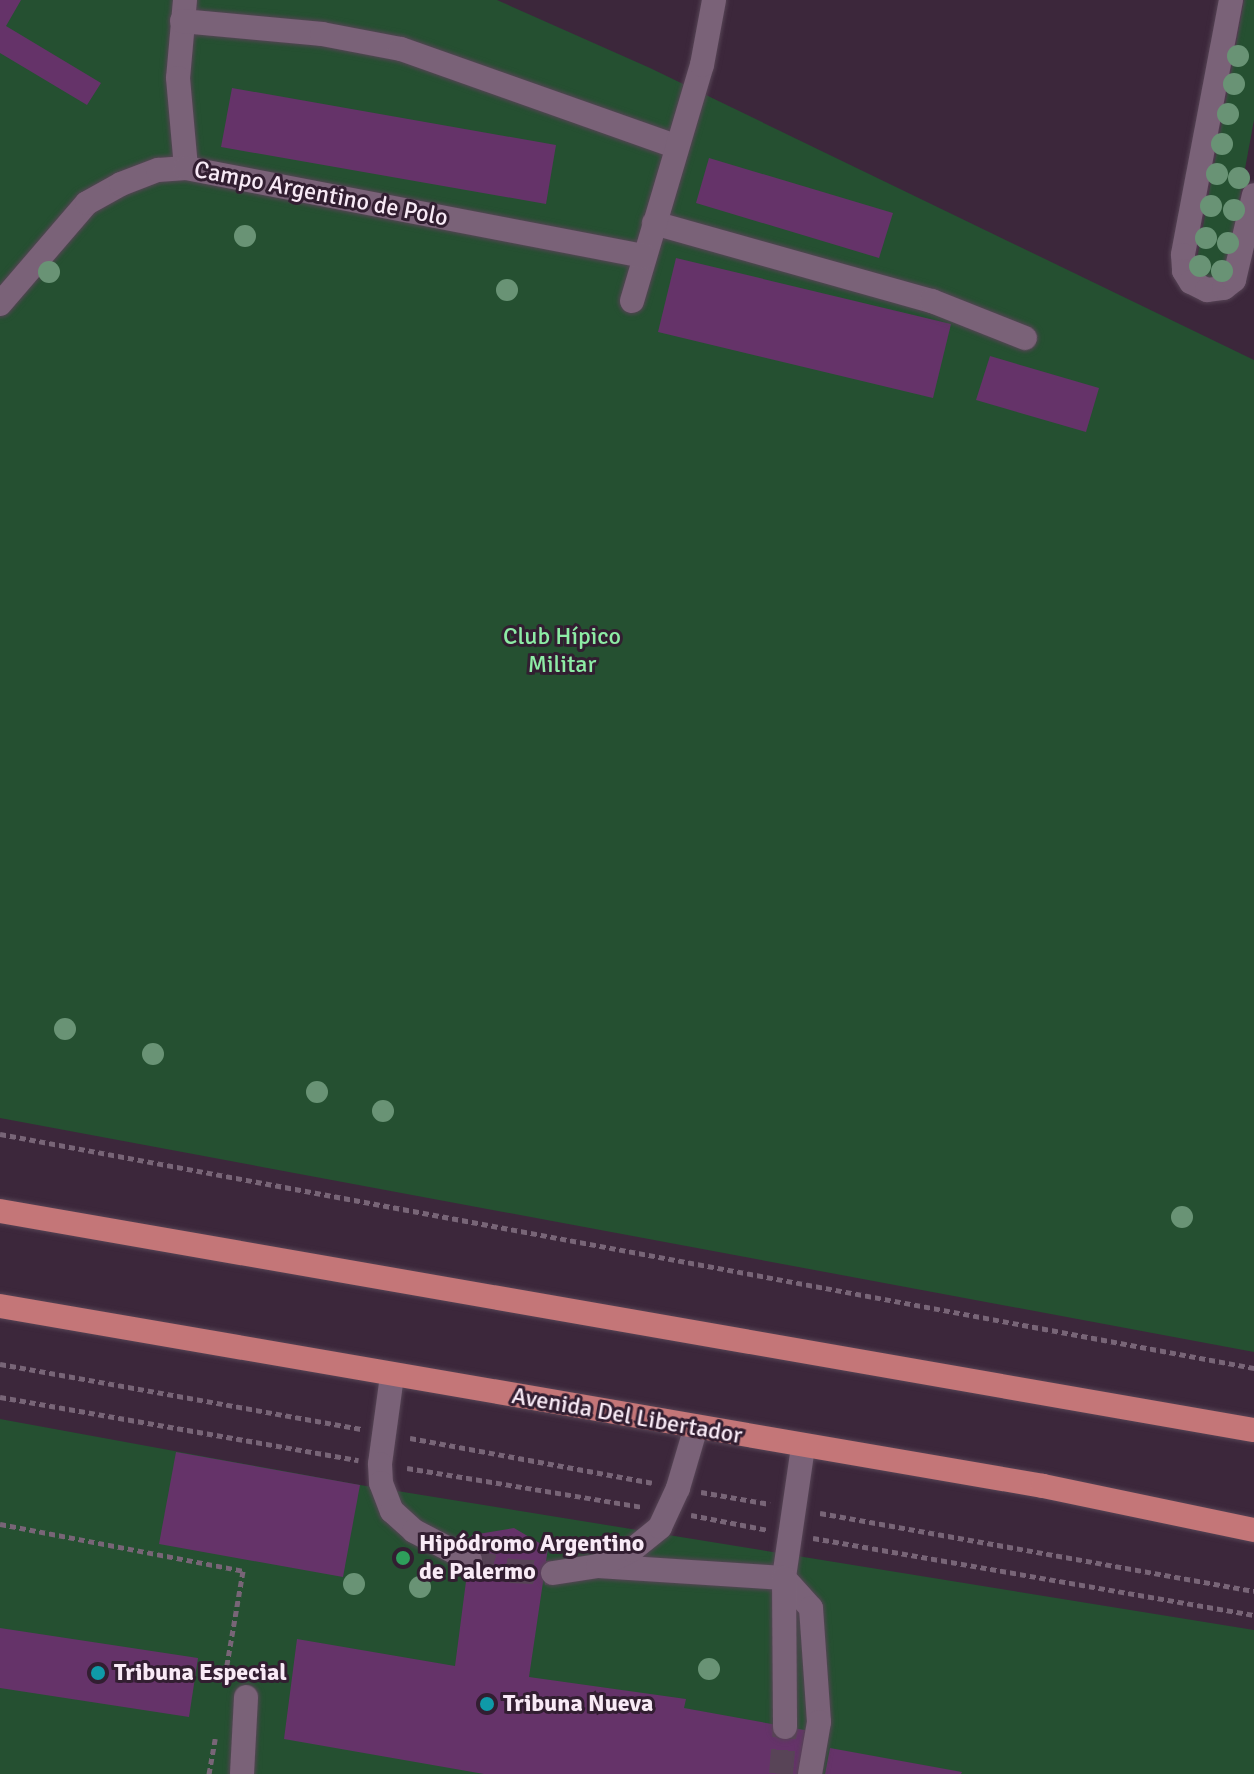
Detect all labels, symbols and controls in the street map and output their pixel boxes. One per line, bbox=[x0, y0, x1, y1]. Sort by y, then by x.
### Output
street label: Campo Argentino de Polo bbox=[192, 155, 450, 233]
park label: Club Hípico Militar bbox=[503, 623, 621, 679]
street label: Avenida Del Libertador bbox=[509, 1382, 745, 1450]
place label: Hipódromo Argentino de Palermo bbox=[419, 1530, 644, 1586]
marker: Hipódromo Argentino de Palermo bbox=[394, 1549, 412, 1567]
place label: Tribuna Especial bbox=[114, 1659, 287, 1687]
marker: Tribuna Especial bbox=[89, 1664, 107, 1682]
place label: Tribuna Nueva bbox=[503, 1690, 653, 1718]
marker: Tribuna Nueva bbox=[478, 1695, 496, 1713]

